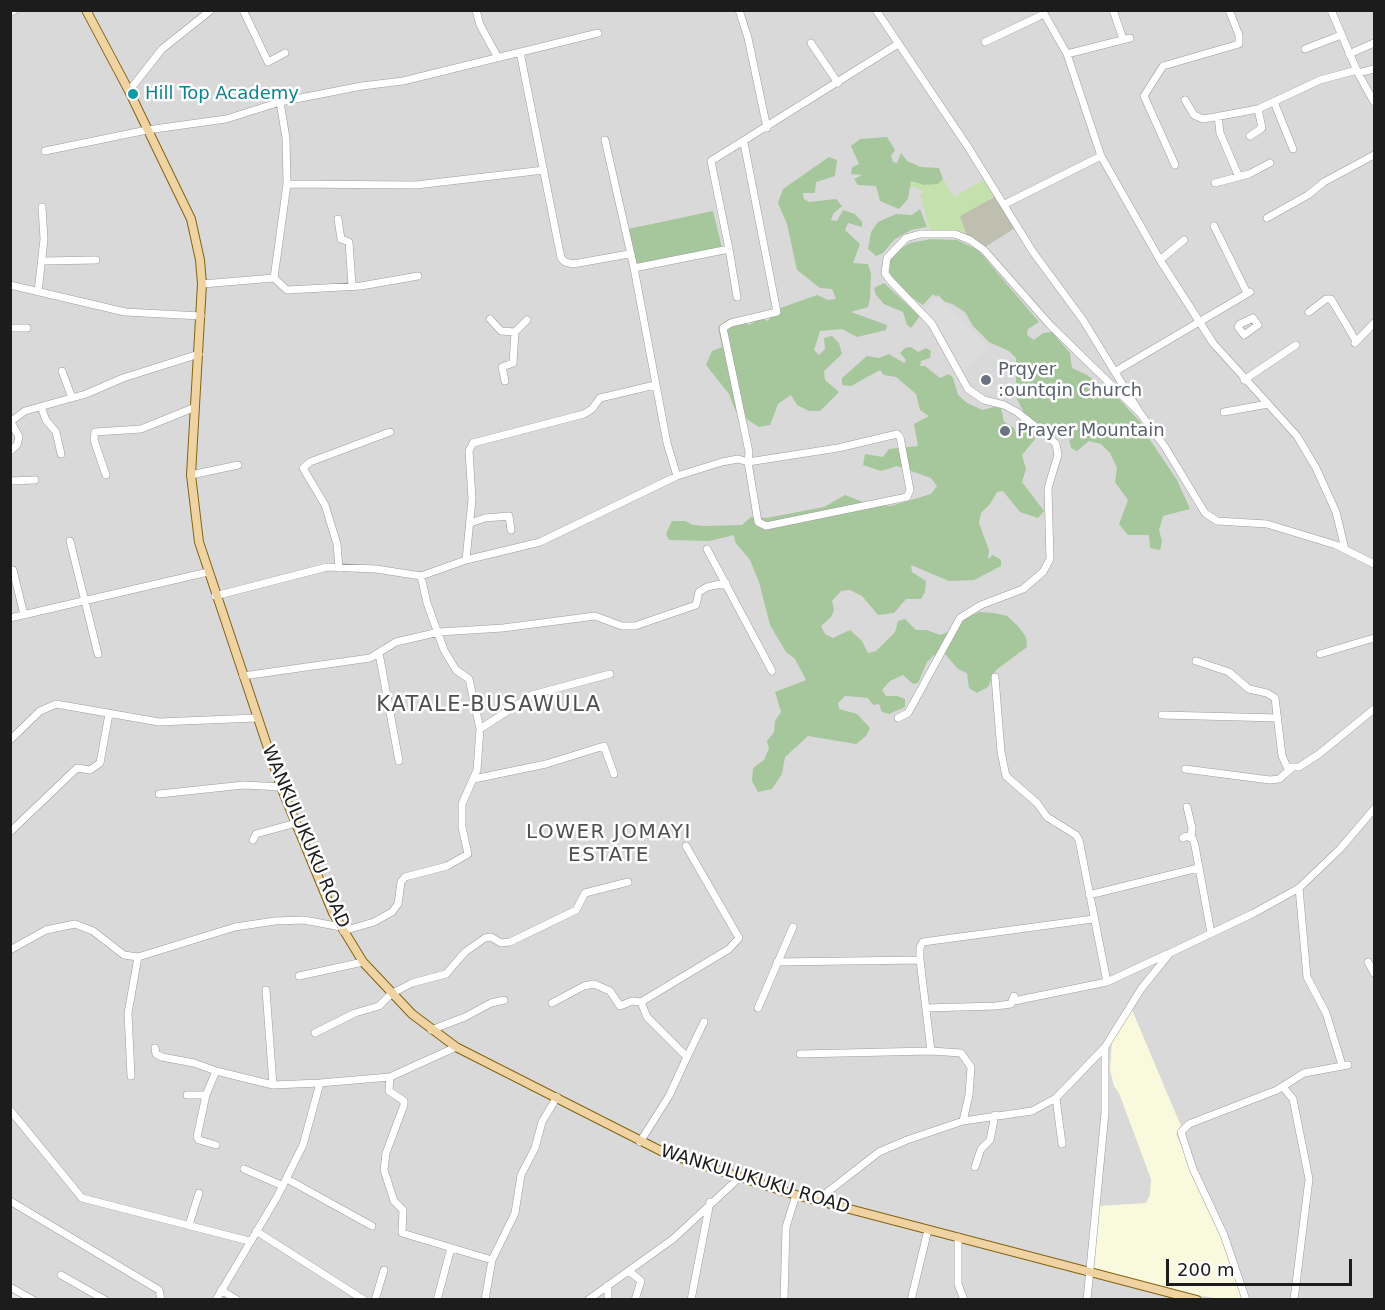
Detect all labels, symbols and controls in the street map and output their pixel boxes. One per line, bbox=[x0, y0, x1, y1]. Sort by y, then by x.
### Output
place label: Hill Top Academy bbox=[145, 83, 299, 105]
marker: Hill Top Academy bbox=[126, 87, 140, 101]
place label: Prqyer :ountqin Church bbox=[998, 359, 1142, 401]
marker: Prqyer :ountqin Church bbox=[979, 373, 993, 387]
place label: Prayer Mountain bbox=[1017, 420, 1165, 442]
marker: Prayer Mountain bbox=[998, 424, 1012, 438]
district label: KATALE-BUSAWULA bbox=[376, 693, 602, 719]
street label: WANKULUKUKU ROAD bbox=[257, 742, 353, 932]
district label: LOWER JOMAYI ESTATE bbox=[526, 821, 692, 868]
street label: WANKULUKUKU ROAD bbox=[658, 1141, 852, 1219]
scale bar bbox=[1169, 1247, 1355, 1285]
text: 200 m bbox=[1177, 1259, 1235, 1280]

